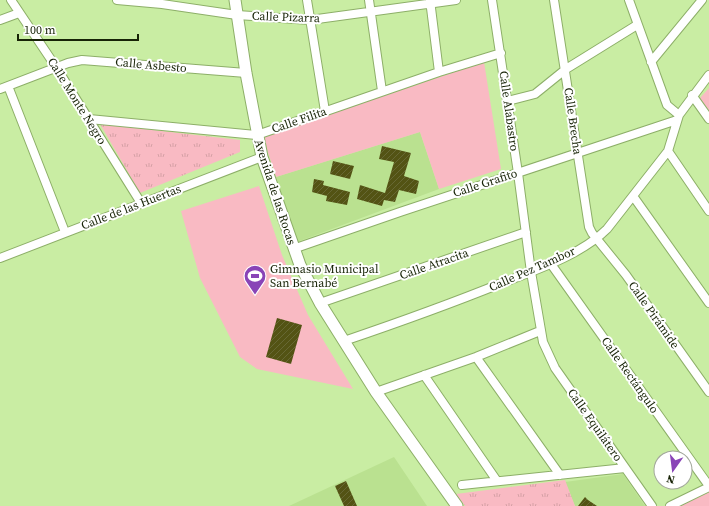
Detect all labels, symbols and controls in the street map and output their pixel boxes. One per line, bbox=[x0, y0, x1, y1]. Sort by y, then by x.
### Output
street label: Calle Pizarra bbox=[252, 8, 321, 26]
scale bar bbox=[18, 16, 138, 42]
text: 100 m bbox=[24, 22, 56, 38]
street label: Calle Asbesto bbox=[115, 54, 188, 76]
street label: Calle Monte Negro bbox=[44, 55, 110, 148]
street label: Calle Alabastro bbox=[495, 70, 523, 153]
street label: Calle Brecha bbox=[560, 87, 586, 156]
street label: Calle Filita bbox=[269, 103, 330, 137]
street label: Avenida de las Rocas bbox=[250, 137, 300, 247]
street label: Calle Grafito bbox=[451, 165, 520, 201]
street label: Calle de las Huertas bbox=[79, 181, 183, 233]
street label: Calle Pez Tambor bbox=[486, 243, 578, 295]
street label: Calle Atracita bbox=[397, 244, 471, 283]
place label: Gimnasio Municipal San Bernabé bbox=[270, 261, 379, 291]
sports icon: Gimnasio Municipal San Bernabé bbox=[242, 263, 268, 296]
street label: Calle Pirámide bbox=[625, 278, 683, 352]
street label: Calle Rectángulo bbox=[598, 334, 663, 417]
street label: Calle Equilátero bbox=[564, 385, 626, 465]
north arrow bbox=[653, 450, 693, 490]
text: N bbox=[665, 471, 676, 487]

